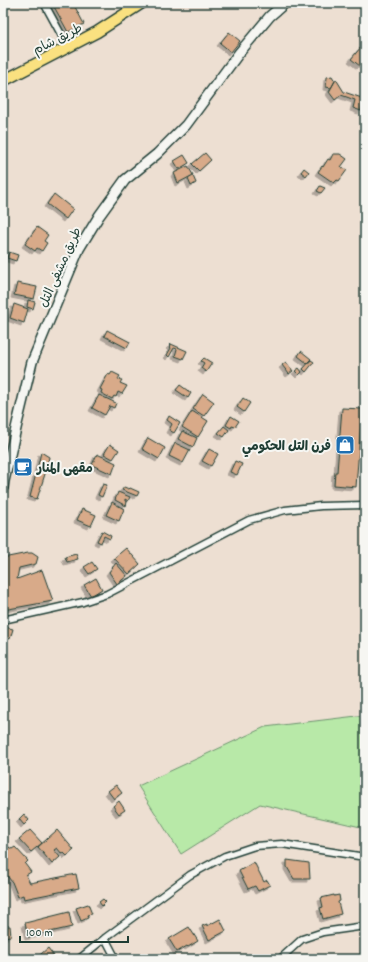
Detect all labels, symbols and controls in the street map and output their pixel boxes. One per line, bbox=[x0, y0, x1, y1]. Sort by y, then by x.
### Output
street label: طريق شام bbox=[30, 20, 86, 61]
street label: طريق مشفى التل bbox=[35, 225, 87, 311]
shop icon: فرن التل الحكومي bbox=[334, 434, 356, 456]
place label: فرن التل الحكومي bbox=[242, 438, 331, 458]
cafe icon: مقهى المنار bbox=[12, 456, 34, 478]
place label: مقهى المنار bbox=[36, 460, 93, 479]
scale bar bbox=[20, 918, 128, 944]
text: 100 m bbox=[26, 925, 53, 942]

